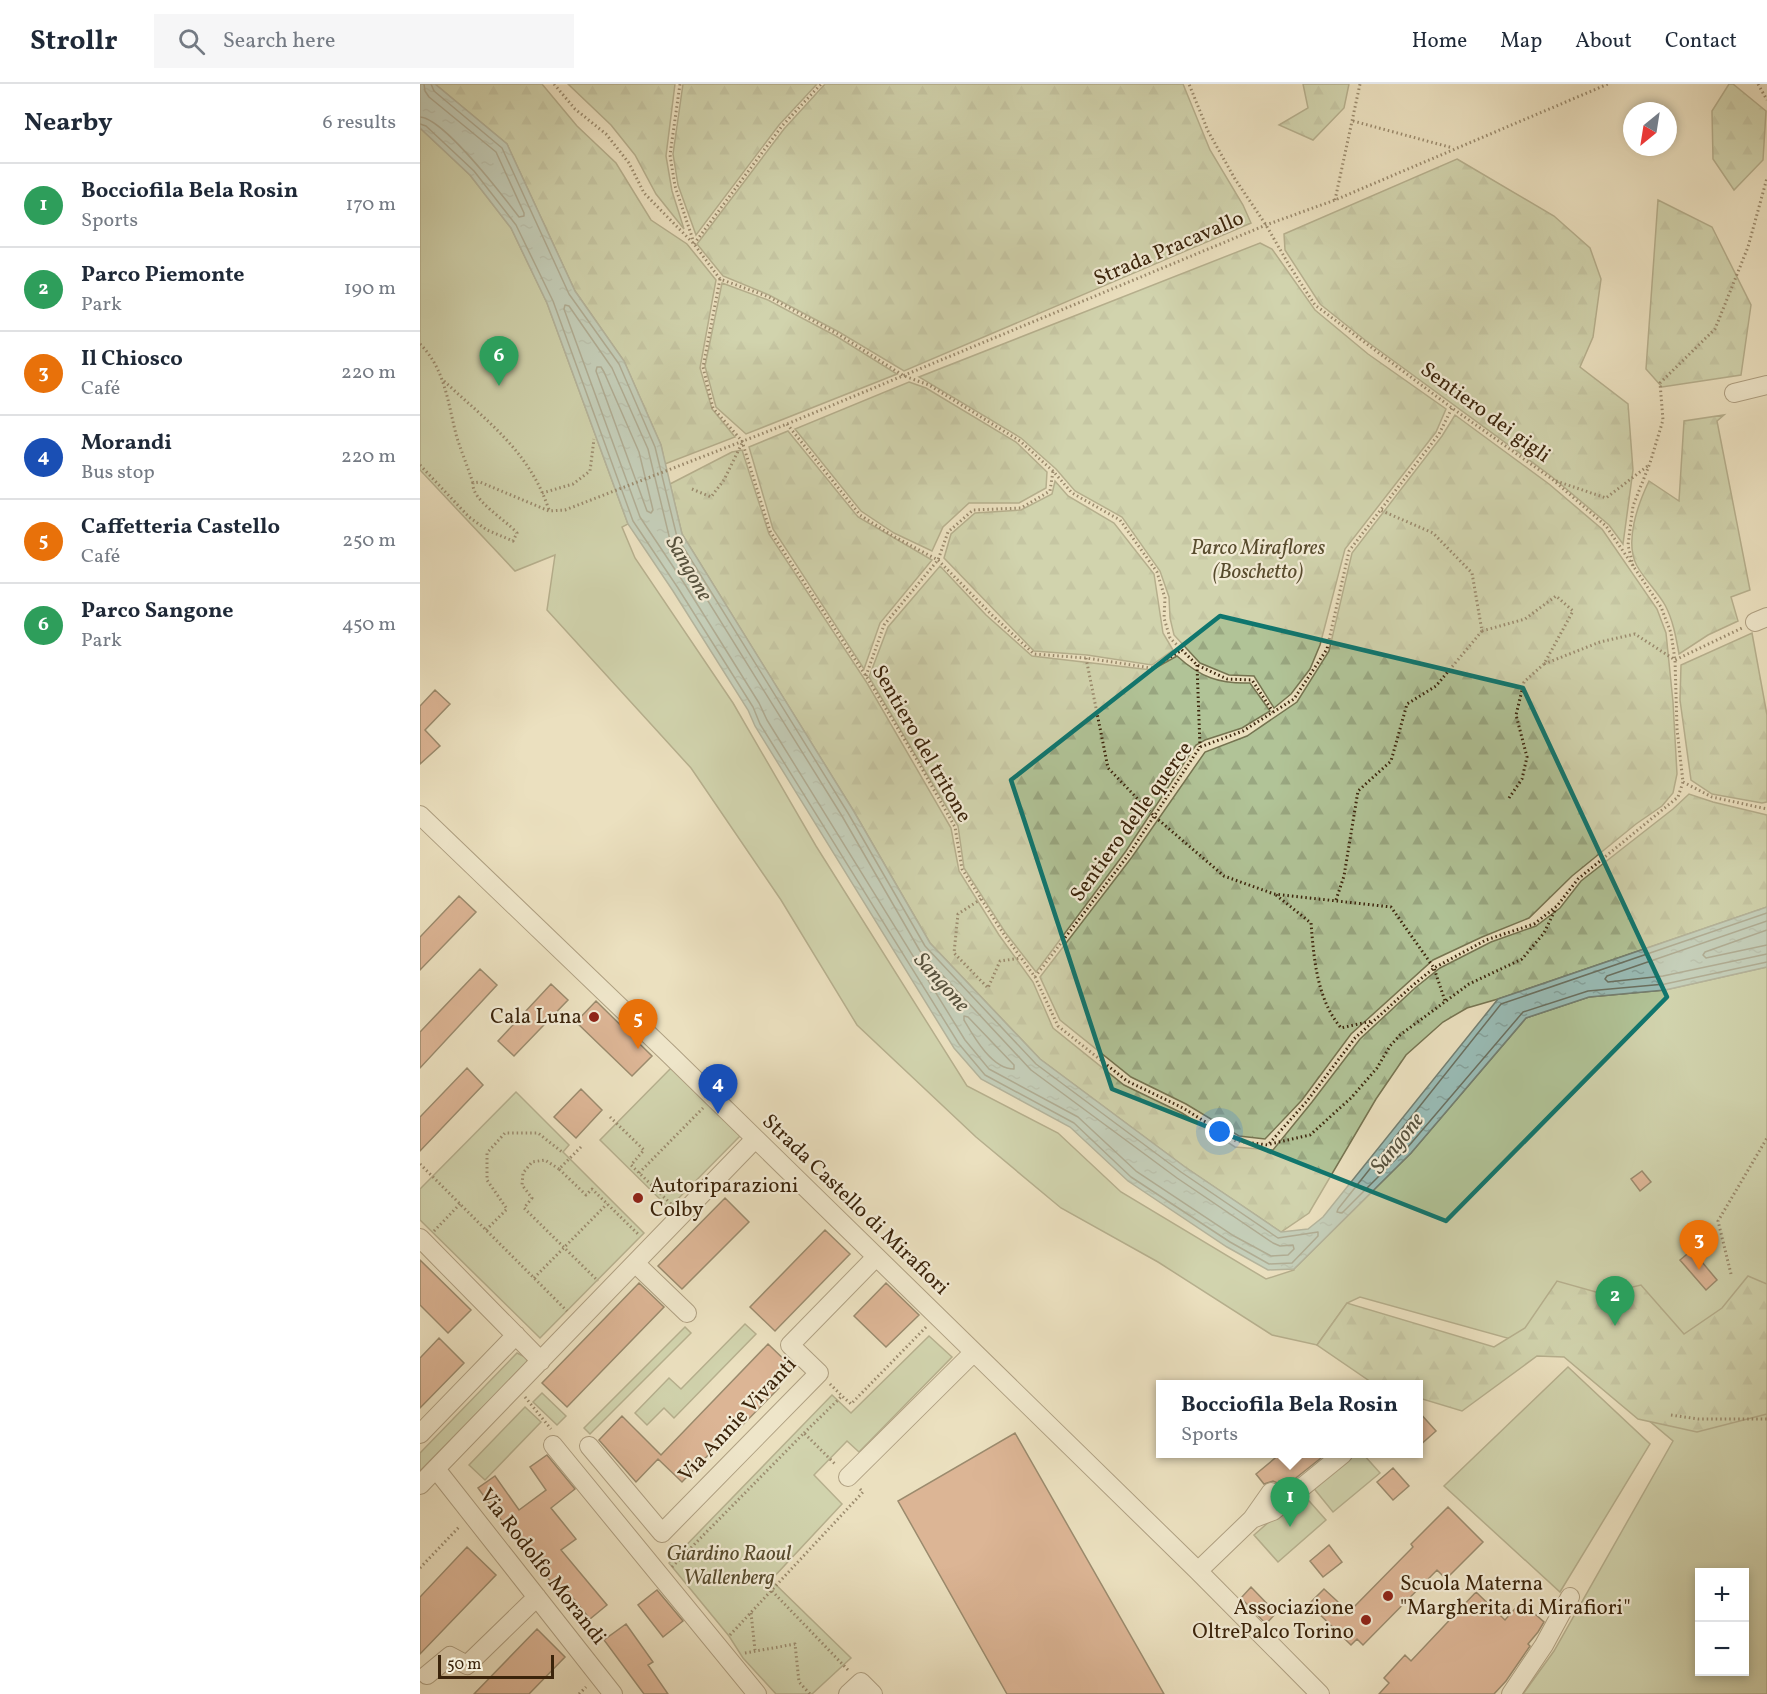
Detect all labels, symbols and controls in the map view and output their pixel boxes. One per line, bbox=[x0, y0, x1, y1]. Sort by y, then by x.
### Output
search box bbox=[154, 14, 574, 68]
text: Strollr bbox=[30, 22, 118, 61]
icon: search bbox=[175, 25, 208, 58]
text: Search here bbox=[223, 26, 335, 57]
text: Home bbox=[1412, 27, 1467, 56]
text: Map bbox=[1500, 27, 1542, 56]
text: About bbox=[1575, 27, 1632, 56]
text: Contact bbox=[1665, 27, 1737, 56]
north arrow bbox=[1623, 102, 1677, 156]
text: Nearby bbox=[24, 105, 113, 141]
text: 6 results bbox=[323, 109, 396, 137]
text: Bocciofila Bela Rosin bbox=[81, 176, 298, 207]
text: 1 bbox=[39, 191, 48, 219]
text: 170 m bbox=[346, 191, 396, 219]
street label: Strada Pracavallo bbox=[1089, 204, 1249, 294]
text: Sports bbox=[81, 207, 138, 235]
text: Parco Piemonte bbox=[81, 260, 245, 291]
text: 2 bbox=[38, 275, 49, 303]
text: 190 m bbox=[344, 275, 396, 303]
text: Park bbox=[81, 291, 122, 319]
pin: 6 bbox=[480, 336, 518, 386]
text: Il Chiosco bbox=[81, 344, 183, 375]
street label: Sentiero dei gigli bbox=[1414, 356, 1556, 470]
text: 3 bbox=[38, 359, 49, 387]
text: 220 m bbox=[341, 359, 396, 387]
text: Café bbox=[81, 375, 120, 403]
text: Morandi bbox=[81, 428, 172, 459]
text: 4 bbox=[37, 443, 50, 471]
text: 220 m bbox=[341, 443, 396, 471]
text: Bus stop bbox=[81, 459, 155, 487]
text: Caffetteria Castello bbox=[81, 512, 280, 543]
text: 5 bbox=[39, 527, 48, 555]
text: 250 m bbox=[342, 527, 396, 555]
water label: Sangone bbox=[657, 530, 719, 608]
park label: Parco Miraflores (Boschetto) bbox=[1191, 534, 1326, 587]
text: Café bbox=[81, 543, 120, 571]
text: Parco Sangone bbox=[81, 596, 234, 627]
text: 6 bbox=[38, 611, 49, 639]
text: 450 m bbox=[342, 611, 396, 639]
text: Park bbox=[81, 627, 122, 655]
street label: Sentiero del tritone bbox=[864, 660, 978, 828]
street label: Sentiero delle querce bbox=[1064, 736, 1200, 908]
water label: Sangone bbox=[906, 946, 976, 1020]
pin: 5 bbox=[618, 1000, 658, 1049]
place label: Cala Luna bbox=[490, 1003, 582, 1032]
marker: Cala Luna bbox=[587, 1010, 601, 1024]
pin: 4 bbox=[698, 1064, 738, 1114]
water label: Sangone bbox=[1364, 1107, 1432, 1181]
street label: Strada Castello di Mirafiori bbox=[755, 1108, 955, 1302]
your location bbox=[1205, 1117, 1234, 1146]
place label: Autoriparazioni Colby bbox=[650, 1172, 798, 1225]
marker: Autoriparazioni Colby bbox=[631, 1191, 645, 1205]
pin: 3 bbox=[1680, 1220, 1718, 1270]
pin: 2 bbox=[1596, 1276, 1634, 1326]
street label: Via Annie Vivanti bbox=[672, 1351, 804, 1489]
popup bbox=[1156, 1380, 1423, 1458]
text: Bocciofila Bela Rosin bbox=[1181, 1390, 1398, 1421]
text: Sports bbox=[1181, 1421, 1238, 1449]
pin: 1 bbox=[1270, 1478, 1310, 1527]
street label: Via Rodolfo Morandi bbox=[472, 1483, 612, 1651]
park label: Giardino Raoul Wallenberg bbox=[667, 1540, 791, 1593]
map controls bbox=[1695, 1568, 1749, 1676]
button: + bbox=[1695, 1568, 1749, 1622]
place label: Scuola Materna "Margherita di Mirafiori" bbox=[1400, 1570, 1631, 1623]
marker: Scuola Materna "Margherita di Mirafiori" bbox=[1381, 1589, 1395, 1603]
place label: Associazione OltrePalco Torino bbox=[1192, 1594, 1354, 1647]
marker: Associazione OltrePalco Torino bbox=[1359, 1613, 1373, 1627]
button: − bbox=[1695, 1622, 1749, 1676]
scale bar bbox=[438, 1652, 554, 1680]
text: 50 m bbox=[447, 1654, 481, 1676]

